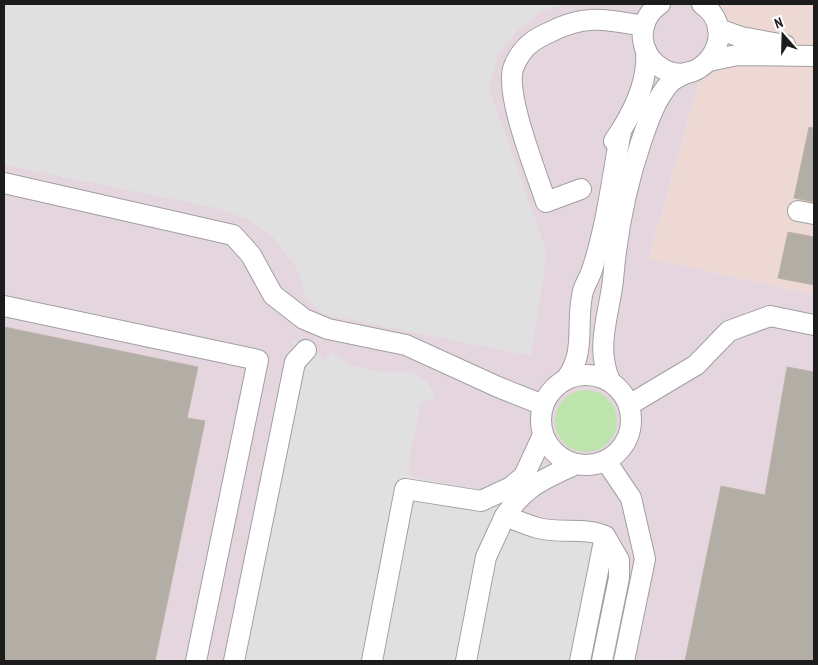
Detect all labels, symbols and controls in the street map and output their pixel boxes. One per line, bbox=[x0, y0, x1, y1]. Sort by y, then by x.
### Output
north arrow bbox=[758, 10, 808, 60]
text: N bbox=[772, 13, 785, 33]

